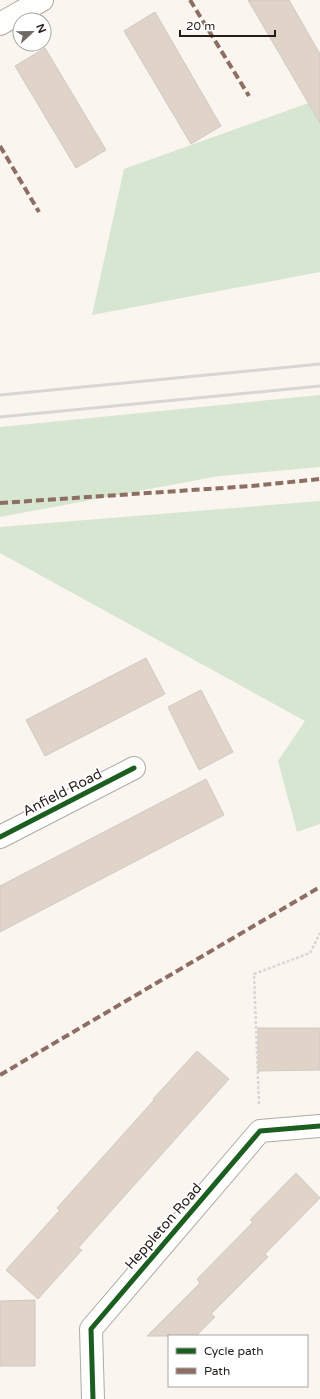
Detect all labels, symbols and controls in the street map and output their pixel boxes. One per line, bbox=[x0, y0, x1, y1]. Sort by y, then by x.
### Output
north arrow bbox=[12, 12, 52, 52]
scale bar bbox=[180, 12, 275, 38]
text: 20 m bbox=[186, 19, 215, 33]
text: N bbox=[33, 22, 48, 35]
street label: Anfield Road bbox=[20, 765, 105, 820]
street label: Heppleton Road bbox=[121, 1180, 205, 1273]
legend bbox=[168, 1335, 308, 1387]
text: Cycle path bbox=[204, 1344, 263, 1358]
text: Path bbox=[204, 1364, 230, 1378]

